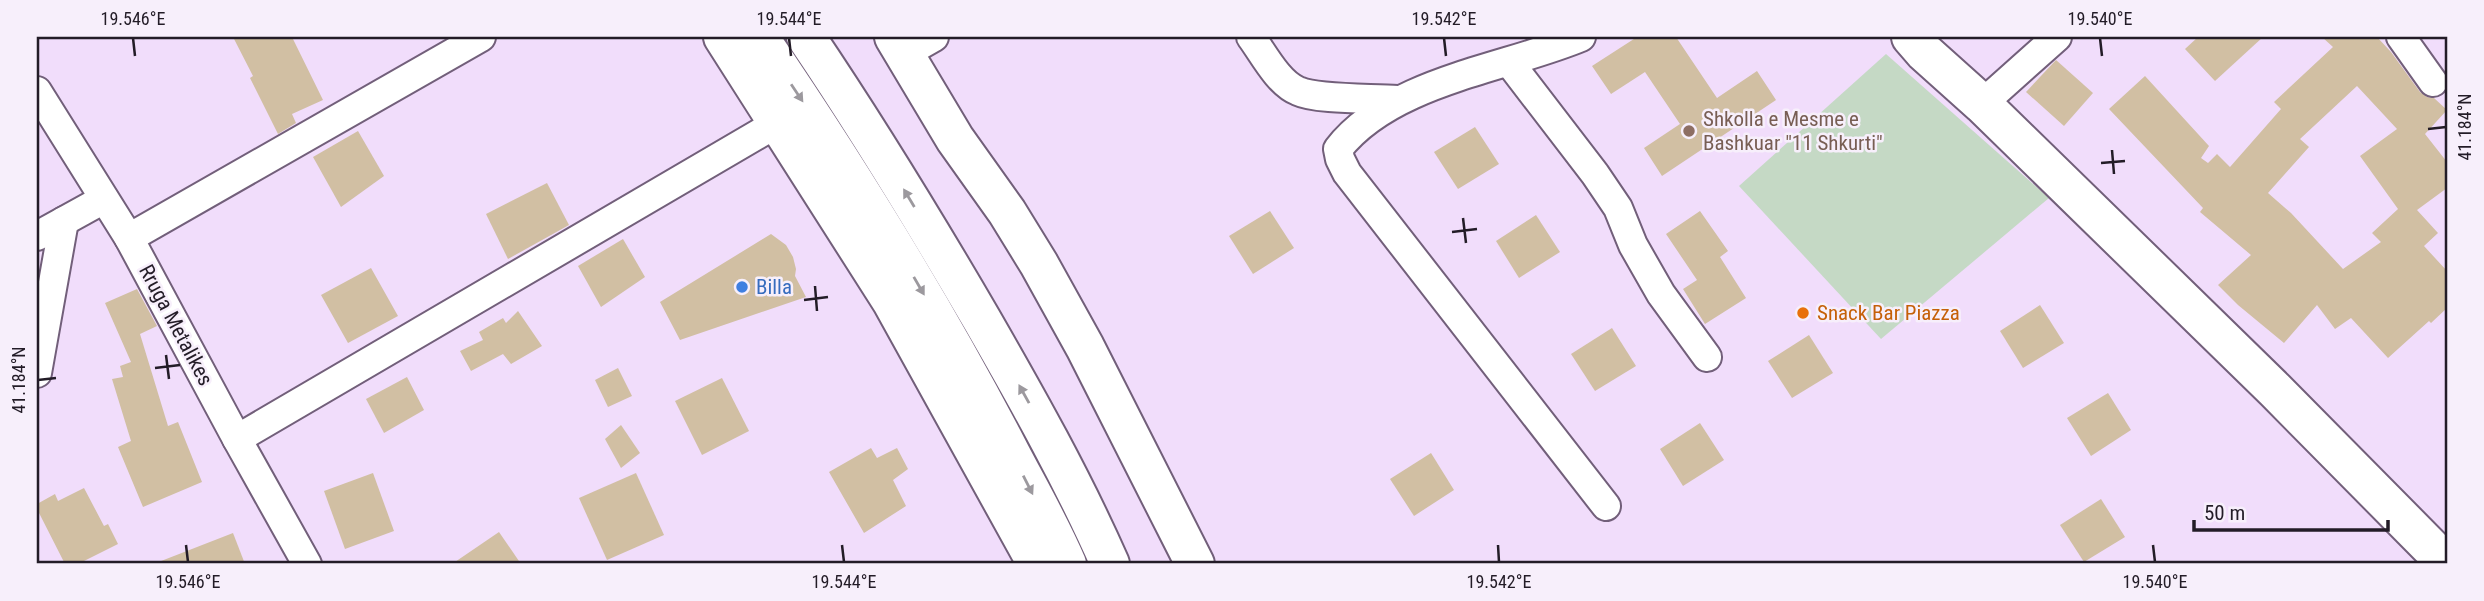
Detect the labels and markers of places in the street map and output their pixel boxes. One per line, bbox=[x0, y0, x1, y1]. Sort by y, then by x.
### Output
place label: Shkolla e Mesme e Bashkuar "11 Shkurti" bbox=[1703, 107, 1883, 155]
marker: Shkolla e Mesme e Bashkuar "11 Shkurti" bbox=[1681, 123, 1697, 139]
place label: Billa bbox=[756, 275, 792, 299]
marker: Billa bbox=[734, 279, 750, 295]
place label: Snack Bar Piazza bbox=[1817, 301, 1960, 325]
marker: Snack Bar Piazza bbox=[1795, 305, 1811, 321]

